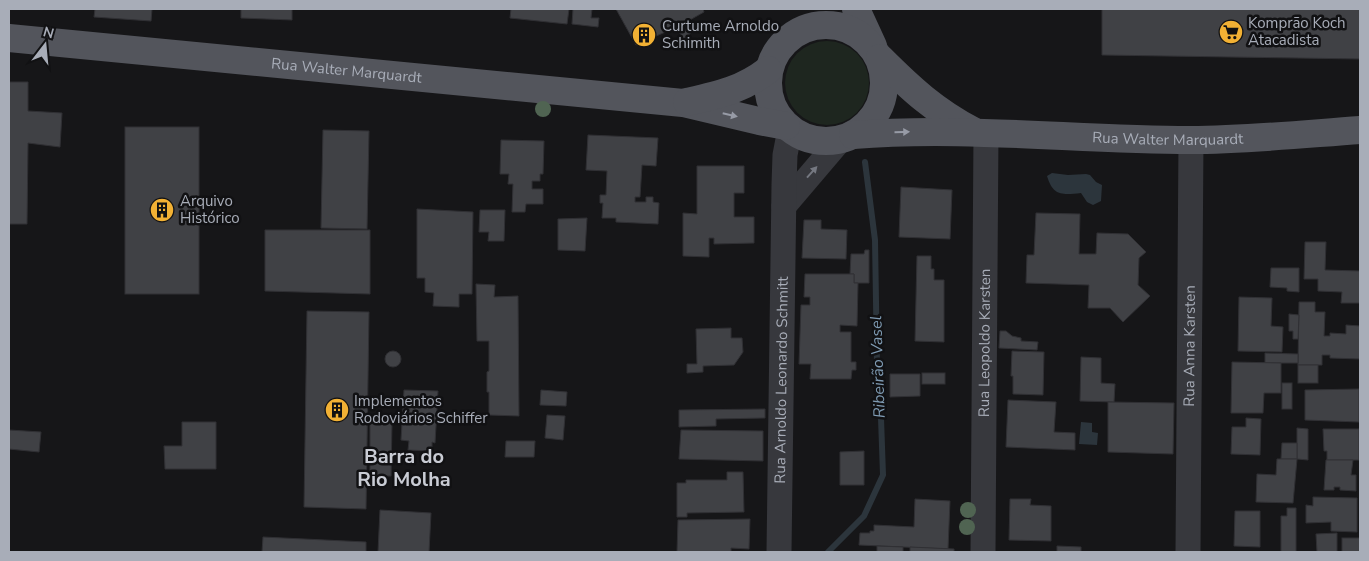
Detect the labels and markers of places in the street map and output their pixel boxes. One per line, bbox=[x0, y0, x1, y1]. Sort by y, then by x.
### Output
place label: Komprão Koch Atacadista bbox=[1248, 13, 1346, 50]
place label: Curtume Arnoldo Schimith bbox=[662, 16, 779, 53]
supermarket icon: Komprão Koch Atacadista bbox=[1218, 19, 1244, 45]
building icon: Curtume Arnoldo Schimith bbox=[631, 22, 657, 48]
place label: Arquivo Histórico bbox=[180, 191, 240, 228]
building icon: Arquivo Histórico bbox=[149, 197, 175, 223]
place label: Implementos Rodoviários Schiffer bbox=[354, 391, 488, 428]
building icon: Implementos Rodoviários Schiffer bbox=[324, 397, 350, 423]

